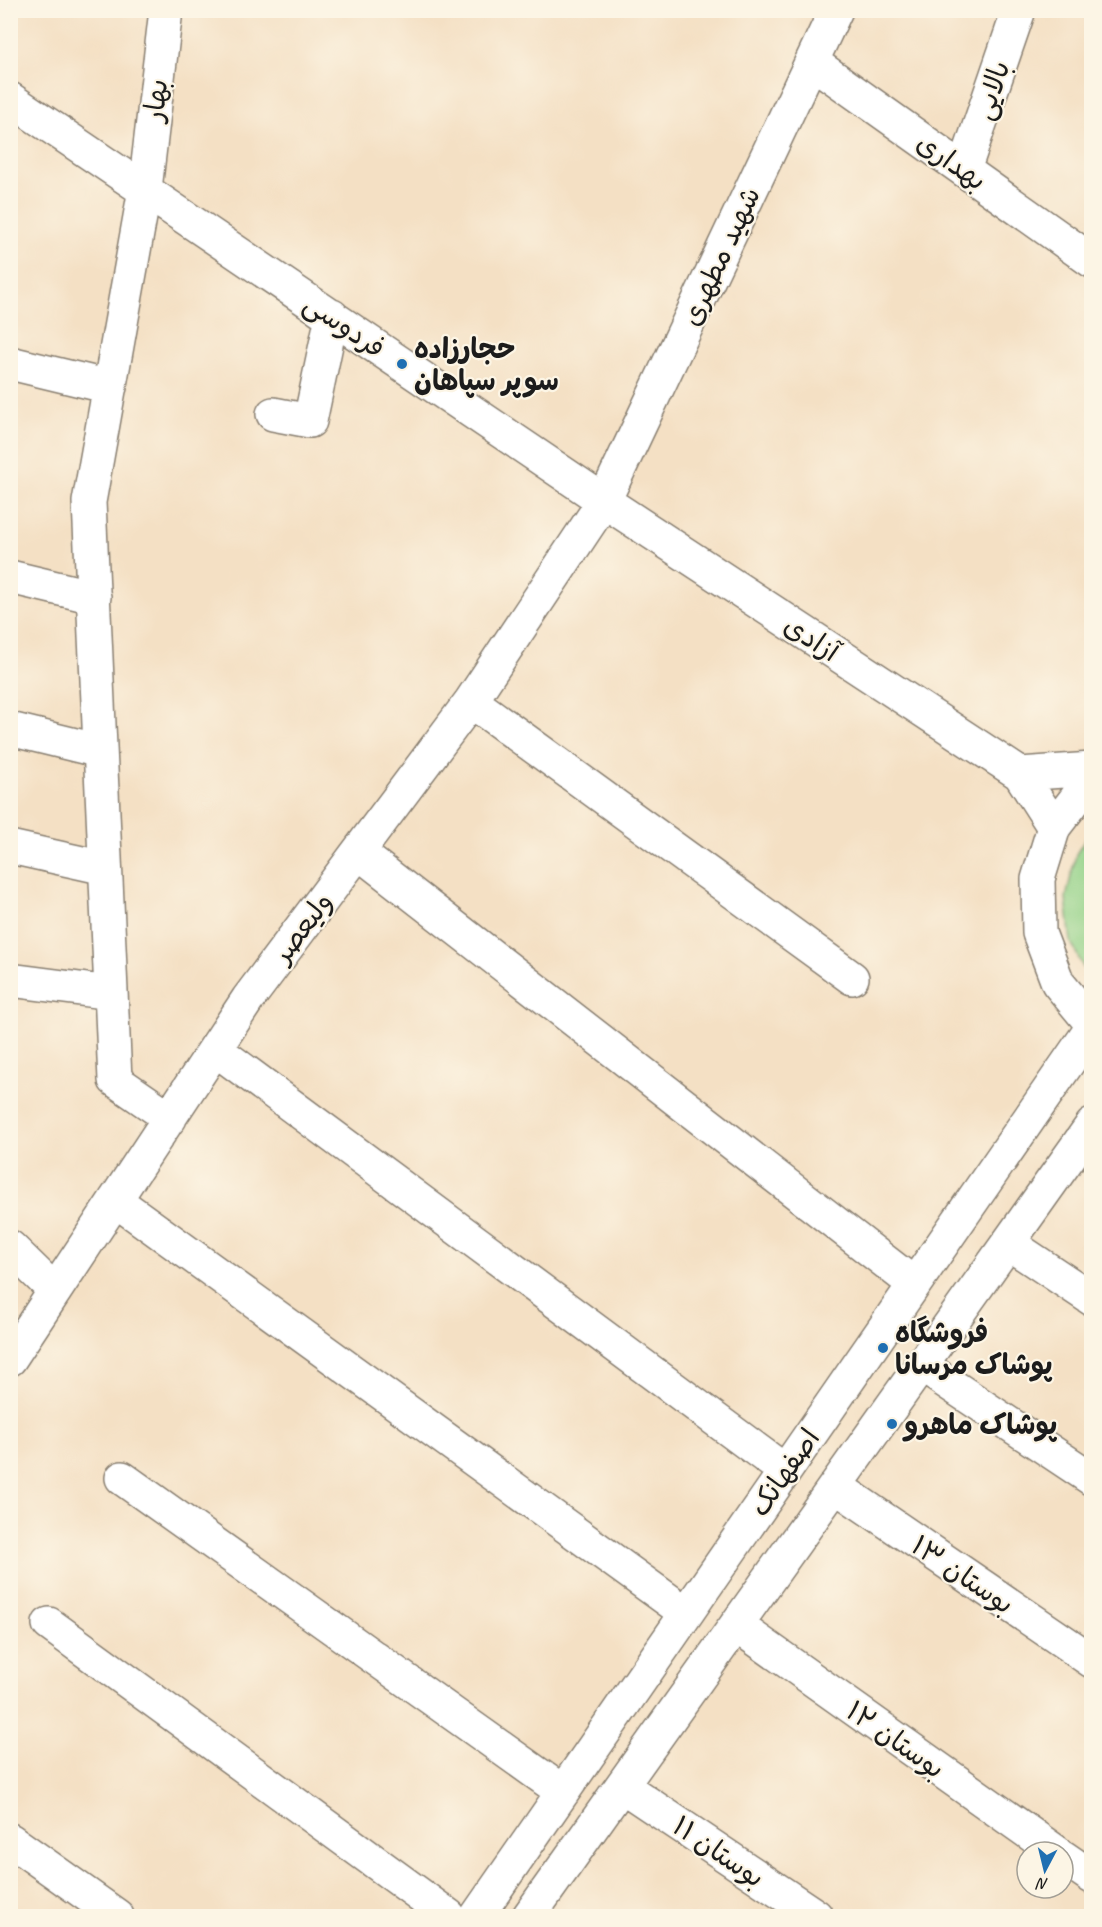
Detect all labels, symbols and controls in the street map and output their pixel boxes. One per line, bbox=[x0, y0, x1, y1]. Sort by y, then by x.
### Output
street label: بالایی bbox=[965, 56, 1018, 124]
street label: بهار bbox=[135, 77, 175, 125]
street label: بهداری bbox=[910, 125, 993, 198]
street label: شهید مطهری bbox=[673, 181, 768, 331]
street label: فردوسی bbox=[297, 286, 392, 365]
place label: حجارزاده سوپر سپاهان bbox=[414, 331, 559, 398]
marker: حجارزاده سوپر سپاهان bbox=[395, 357, 409, 371]
street label: آزادی bbox=[777, 608, 847, 670]
street label: ولیعصر bbox=[263, 885, 340, 971]
place label: فروشگاه پوشاک مرسانا bbox=[895, 1315, 1053, 1382]
marker: فروشگاه پوشاک مرسانا bbox=[876, 1341, 890, 1355]
place label: پوشاک ماهرو bbox=[902, 1407, 1057, 1442]
marker: پوشاک ماهرو bbox=[885, 1417, 899, 1431]
street label: اصفهانک bbox=[742, 1422, 827, 1523]
street label: بوستان ۱۳ bbox=[905, 1527, 1021, 1621]
street label: بوستان ۱۲ bbox=[840, 1693, 952, 1786]
street label: بوستان ۱۱ bbox=[666, 1808, 771, 1895]
north arrow bbox=[1015, 1840, 1075, 1900]
text: N bbox=[1034, 1873, 1049, 1894]

